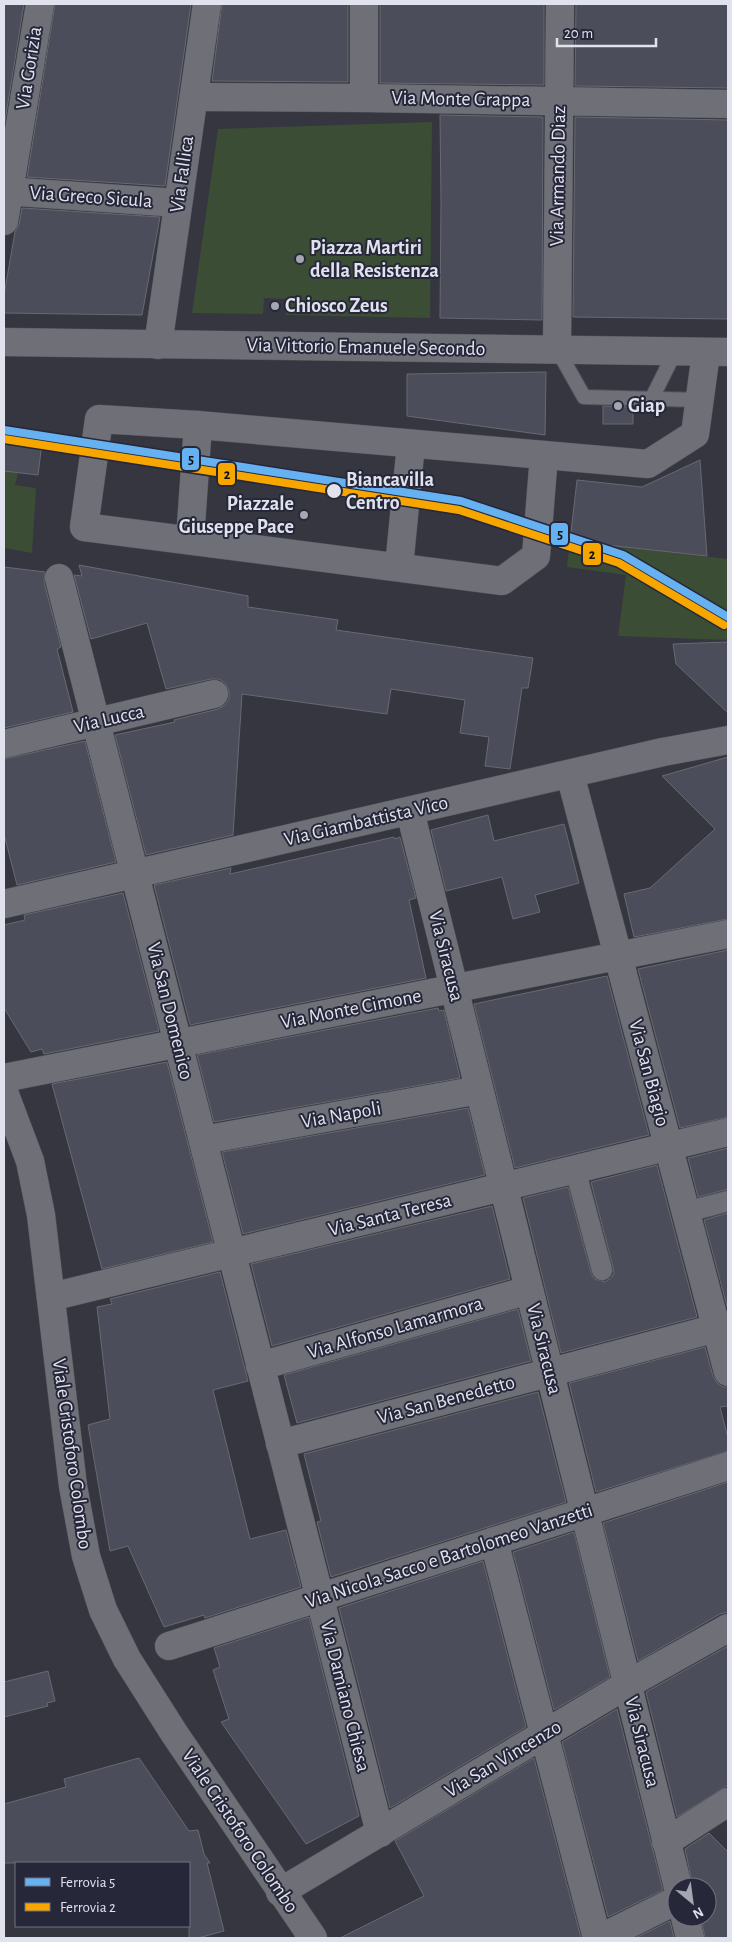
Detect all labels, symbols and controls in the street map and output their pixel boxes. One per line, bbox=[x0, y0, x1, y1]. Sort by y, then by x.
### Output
scale bar bbox=[557, 15, 656, 47]
street label: Via Gorizia bbox=[13, 25, 45, 111]
text: 20 m bbox=[564, 26, 593, 41]
street label: Via Monte Grappa bbox=[391, 88, 531, 110]
street label: Via Armando Diaz bbox=[547, 106, 569, 246]
street label: Via Fallica bbox=[167, 134, 197, 214]
street label: Via Greco Sicula bbox=[29, 183, 153, 211]
place label: Piazza Martiri della Resistenza bbox=[310, 238, 439, 281]
marker: Piazza Martiri della Resistenza bbox=[294, 253, 306, 265]
place label: Chiosco Zeus bbox=[285, 296, 388, 316]
marker: Chiosco Zeus bbox=[269, 300, 281, 312]
street label: Via Vittorio Emanuele Secondo bbox=[246, 335, 486, 359]
place label: Giap bbox=[628, 396, 665, 416]
marker: Giap bbox=[612, 400, 624, 412]
line badge: 5 bbox=[181, 447, 200, 471]
text: 5 bbox=[188, 453, 194, 467]
line badge: 2 bbox=[217, 462, 236, 486]
text: 2 bbox=[224, 468, 231, 482]
place label: Biancavilla Centro bbox=[346, 470, 434, 513]
marker: Biancavilla Centro bbox=[325, 482, 343, 500]
place label: Piazzale Giuseppe Pace bbox=[179, 494, 294, 537]
marker: Piazzale Giuseppe Pace bbox=[298, 509, 310, 521]
line badge: 5 bbox=[550, 522, 569, 546]
text: 5 bbox=[557, 528, 563, 542]
line badge: 2 bbox=[582, 542, 602, 566]
text: 2 bbox=[589, 548, 596, 562]
street label: Via Lucca bbox=[72, 701, 146, 737]
street label: Via Giambattista Vico bbox=[282, 792, 450, 850]
street label: Via Siracusa bbox=[425, 908, 467, 1004]
street label: Via San Domenico bbox=[143, 940, 197, 1082]
street label: Via Monte Cimone bbox=[279, 986, 423, 1032]
street label: Via San Biagio bbox=[625, 1017, 673, 1129]
street label: Via Napoli bbox=[299, 1098, 383, 1132]
street label: Via Santa Teresa bbox=[326, 1190, 454, 1240]
street label: Via Alfonso Lamarmora bbox=[305, 1293, 485, 1363]
street label: Via Siracusa bbox=[523, 1301, 565, 1397]
street label: Viale Cristoforo Colombo bbox=[49, 1357, 95, 1551]
street label: Via San Benedetto bbox=[375, 1372, 517, 1428]
street label: Via Nicola Sacco e Bartolomeo Vanzetti bbox=[303, 1500, 595, 1612]
street label: Via Damiano Chiesa bbox=[316, 1618, 374, 1774]
street label: Via Siracusa bbox=[621, 1694, 663, 1790]
street label: Via San Vincenzo bbox=[441, 1716, 565, 1802]
street label: Viale Cristoforo Colombo bbox=[178, 1746, 302, 1916]
legend bbox=[15, 1862, 190, 1927]
text: Ferrovia 5 bbox=[60, 1875, 115, 1890]
north arrow bbox=[667, 1877, 717, 1927]
text: Ferrovia 2 bbox=[60, 1900, 116, 1915]
text: N bbox=[690, 1904, 705, 1921]

